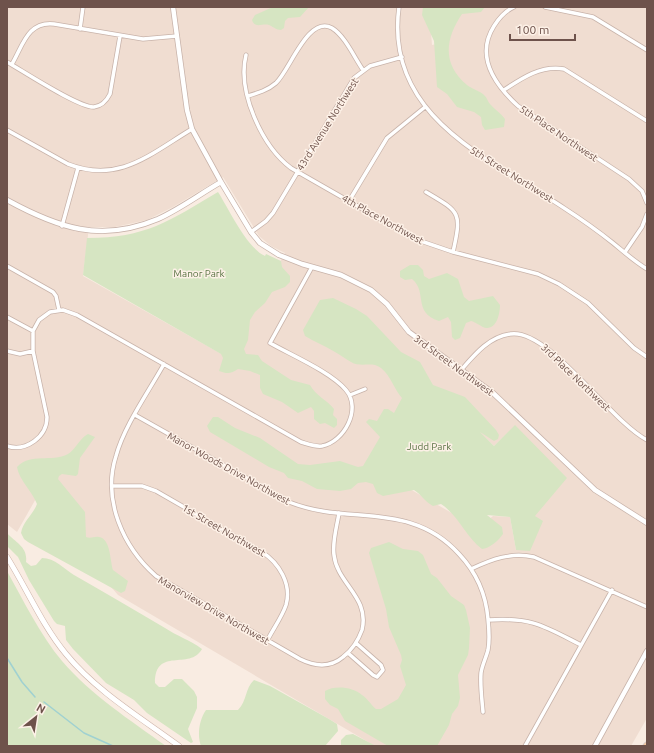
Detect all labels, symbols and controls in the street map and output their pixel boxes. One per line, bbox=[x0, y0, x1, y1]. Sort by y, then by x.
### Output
scale bar bbox=[510, 16, 575, 42]
text: 100 m bbox=[516, 23, 549, 36]
street label: 43rd Avenue Northwest bbox=[294, 76, 361, 173]
street label: 5th Place Northwest bbox=[518, 103, 600, 164]
street label: 5th Street Northwest bbox=[468, 144, 555, 204]
street label: 4th Place Northwest bbox=[340, 192, 426, 247]
park label: Manor Park bbox=[173, 268, 225, 279]
street label: 3rd Street Northwest bbox=[412, 333, 496, 398]
street label: 3rd Place Northwest bbox=[539, 342, 613, 413]
street label: Manor Woods Drive Northwest bbox=[165, 430, 292, 507]
park label: Judd Park bbox=[407, 441, 451, 452]
street label: 1st Street Northwest bbox=[180, 502, 267, 559]
street label: Manorview Drive Northwest bbox=[156, 574, 271, 647]
north arrow bbox=[16, 697, 56, 737]
text: N bbox=[34, 701, 48, 716]

